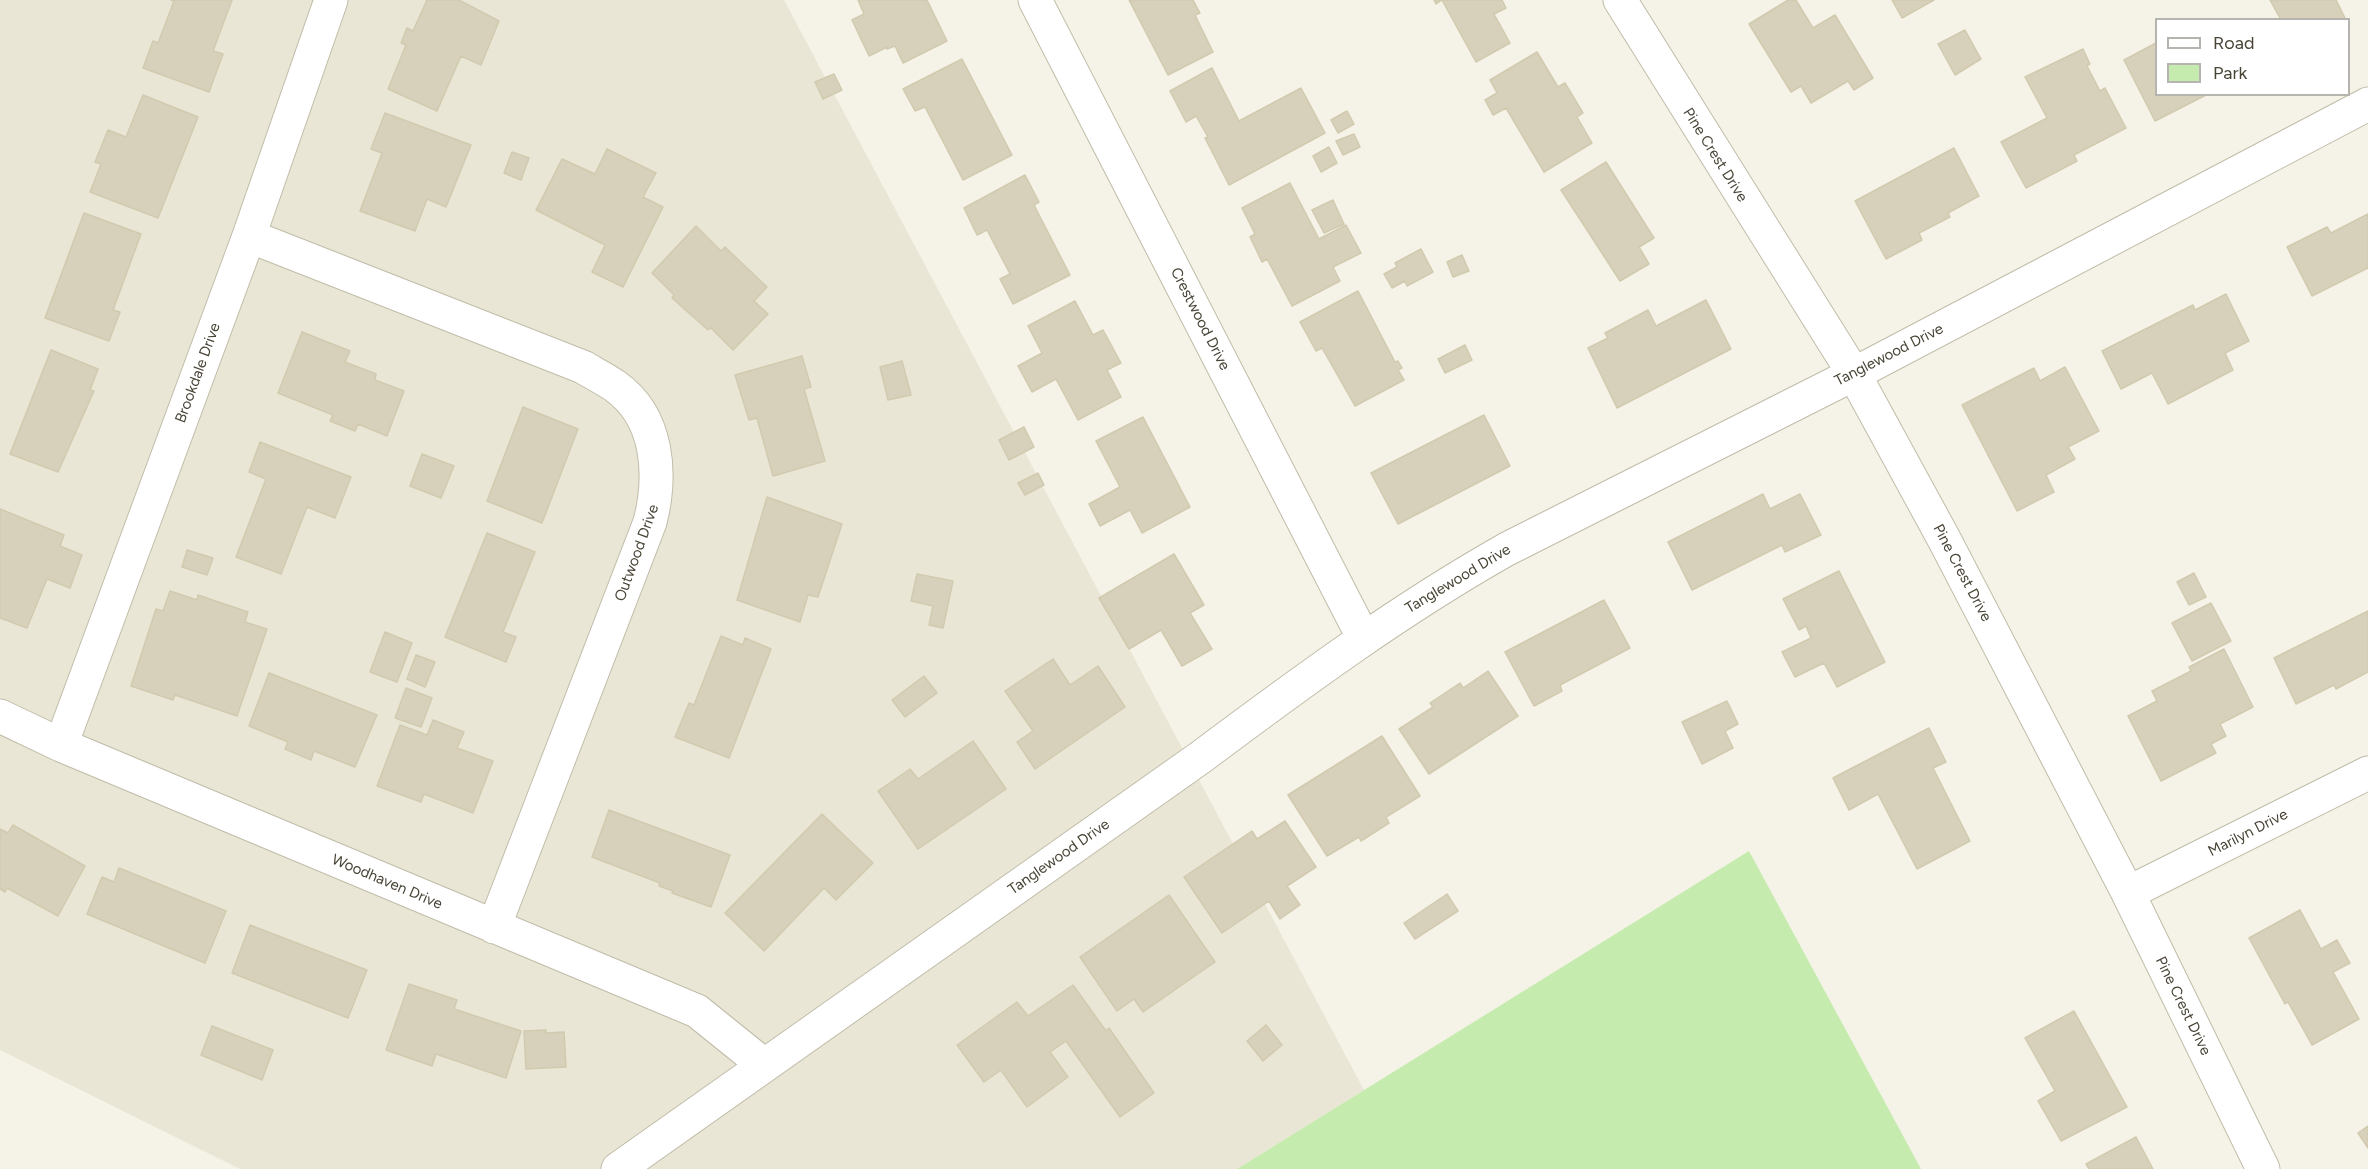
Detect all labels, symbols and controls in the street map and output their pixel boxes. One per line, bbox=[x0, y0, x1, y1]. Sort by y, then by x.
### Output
legend bbox=[2155, 18, 2350, 96]
text: Road bbox=[2213, 32, 2254, 54]
text: Park bbox=[2213, 62, 2247, 84]
street label: Pine Crest Drive bbox=[1679, 105, 1751, 205]
street label: Crestwood Drive bbox=[1166, 265, 1234, 373]
street label: Tanglewood Drive bbox=[1832, 320, 1946, 390]
street label: Brookdale Drive bbox=[172, 321, 224, 425]
street label: Outwood Drive bbox=[611, 502, 663, 604]
street label: Pine Crest Drive bbox=[1929, 521, 1995, 625]
street label: Tanglewood Drive bbox=[1402, 540, 1514, 618]
street label: Marilyn Drive bbox=[2205, 805, 2291, 861]
street label: Tanglewood Drive bbox=[1005, 815, 1113, 899]
street label: Woodhaven Drive bbox=[329, 851, 445, 913]
street label: Pine Crest Drive bbox=[2151, 954, 2215, 1058]

